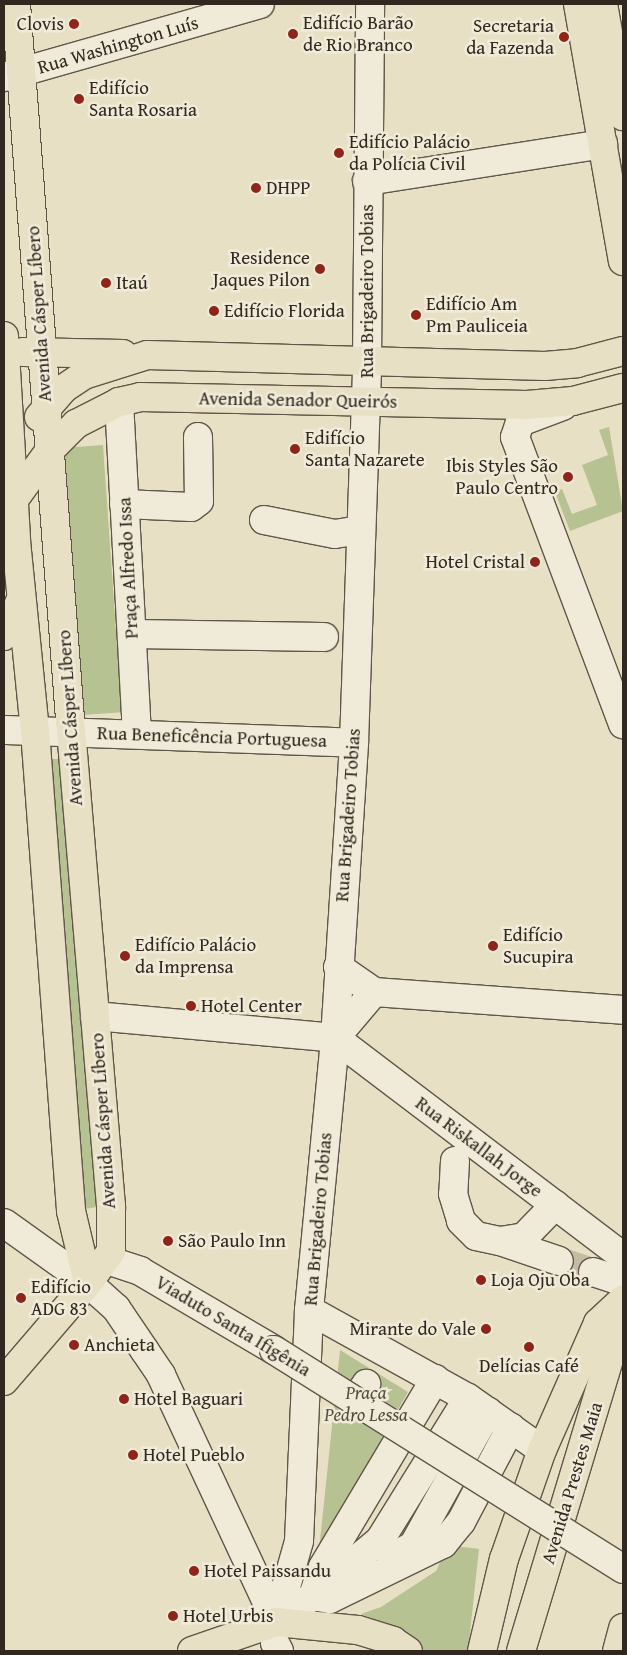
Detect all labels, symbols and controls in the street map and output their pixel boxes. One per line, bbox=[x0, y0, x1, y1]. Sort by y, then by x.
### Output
street label: Rua Washington Luís bbox=[35, 11, 201, 79]
place label: Edifício Barão de Rio Branco bbox=[303, 12, 413, 56]
place label: Clovis bbox=[17, 13, 64, 35]
place label: Secretaria da Fazenda bbox=[466, 15, 554, 59]
marker: Clovis bbox=[68, 18, 80, 30]
marker: Edifício Barão de Rio Branco bbox=[287, 28, 299, 40]
marker: Secretaria da Fazenda bbox=[558, 31, 570, 43]
place label: Edifício Santa Rosaria bbox=[89, 77, 197, 121]
marker: Edifício Santa Rosaria bbox=[73, 93, 85, 105]
place label: Edifício Palácio da Polícia Civil bbox=[349, 131, 470, 175]
marker: Edifício Palácio da Polícia Civil bbox=[333, 147, 345, 159]
place label: DHPP bbox=[266, 177, 311, 199]
marker: DHPP bbox=[250, 182, 262, 194]
street label: Rua Brigadeiro Tobias bbox=[356, 204, 378, 378]
street label: Avenida Cásper Líbero bbox=[21, 225, 57, 403]
place label: Residence Jaques Pilon bbox=[213, 247, 310, 291]
marker: Residence Jaques Pilon bbox=[314, 263, 326, 275]
place label: Itaú bbox=[116, 272, 148, 294]
marker: Itaú bbox=[100, 277, 112, 289]
place label: Edifício Am Pm Pauliceia bbox=[426, 293, 528, 337]
place label: Edifício Florida bbox=[224, 300, 345, 322]
marker: Edifício Florida bbox=[208, 305, 220, 317]
marker: Edifício Am Pm Pauliceia bbox=[410, 309, 422, 321]
street label: Avenida Senador Queirós bbox=[198, 387, 398, 413]
place label: Edifício Santa Nazarete bbox=[305, 427, 425, 471]
marker: Edifício Santa Nazarete bbox=[289, 443, 301, 455]
place label: Ibis Styles São Paulo Centro bbox=[446, 455, 558, 499]
marker: Ibis Styles São Paulo Centro bbox=[562, 471, 574, 483]
street label: Praça Alfredo Issa bbox=[113, 497, 143, 639]
place label: Hotel Cristal bbox=[426, 551, 525, 573]
marker: Hotel Cristal bbox=[529, 556, 541, 568]
street label: Avenida Cásper Líbero bbox=[52, 629, 88, 807]
street label: Rua Beneficência Portuguesa bbox=[97, 722, 327, 752]
street label: Rua Brigadeiro Tobias bbox=[331, 727, 365, 903]
place label: Edifício Sucupira bbox=[503, 924, 573, 968]
place label: Edifício Palácio da Imprensa bbox=[135, 934, 256, 978]
marker: Edifício Sucupira bbox=[487, 940, 499, 952]
marker: Edifício Palácio da Imprensa bbox=[119, 950, 131, 962]
place label: Hotel Center bbox=[201, 995, 302, 1017]
marker: Hotel Center bbox=[185, 1000, 197, 1012]
street label: Avenida Cásper Líbero bbox=[85, 1032, 121, 1210]
street label: Rua Riskallah Jorge bbox=[411, 1092, 547, 1202]
street label: Rua Brigadeiro Tobias bbox=[299, 1131, 337, 1307]
place label: São Paulo Inn bbox=[178, 1230, 286, 1252]
marker: São Paulo Inn bbox=[162, 1235, 174, 1247]
place label: Loja Oju Oba bbox=[491, 1269, 590, 1291]
street label: Viaduto Santa Ifigênia bbox=[151, 1271, 315, 1381]
marker: Loja Oju Oba bbox=[475, 1274, 487, 1286]
place label: Edifício ADG 83 bbox=[31, 1276, 91, 1320]
marker: Edifício ADG 83 bbox=[15, 1292, 27, 1304]
place label: Mirante do Vale bbox=[349, 1318, 476, 1340]
marker: Mirante do Vale bbox=[480, 1323, 492, 1335]
place label: Anchieta bbox=[84, 1334, 155, 1356]
marker: Anchieta bbox=[68, 1339, 80, 1351]
marker: Delícias Café bbox=[523, 1341, 535, 1353]
place label: Delícias Café bbox=[479, 1355, 579, 1377]
park label: Praça Pedro Lessa bbox=[324, 1382, 408, 1426]
place label: Hotel Baguari bbox=[134, 1388, 243, 1410]
marker: Hotel Baguari bbox=[118, 1393, 130, 1405]
street label: Avenida Prestes Maia bbox=[537, 1399, 607, 1567]
place label: Hotel Pueblo bbox=[143, 1444, 245, 1466]
marker: Hotel Pueblo bbox=[127, 1449, 139, 1461]
place label: Hotel Paissandu bbox=[204, 1560, 331, 1582]
marker: Hotel Paissandu bbox=[188, 1565, 200, 1577]
place label: Hotel Urbis bbox=[183, 1605, 274, 1627]
marker: Hotel Urbis bbox=[167, 1610, 179, 1622]

